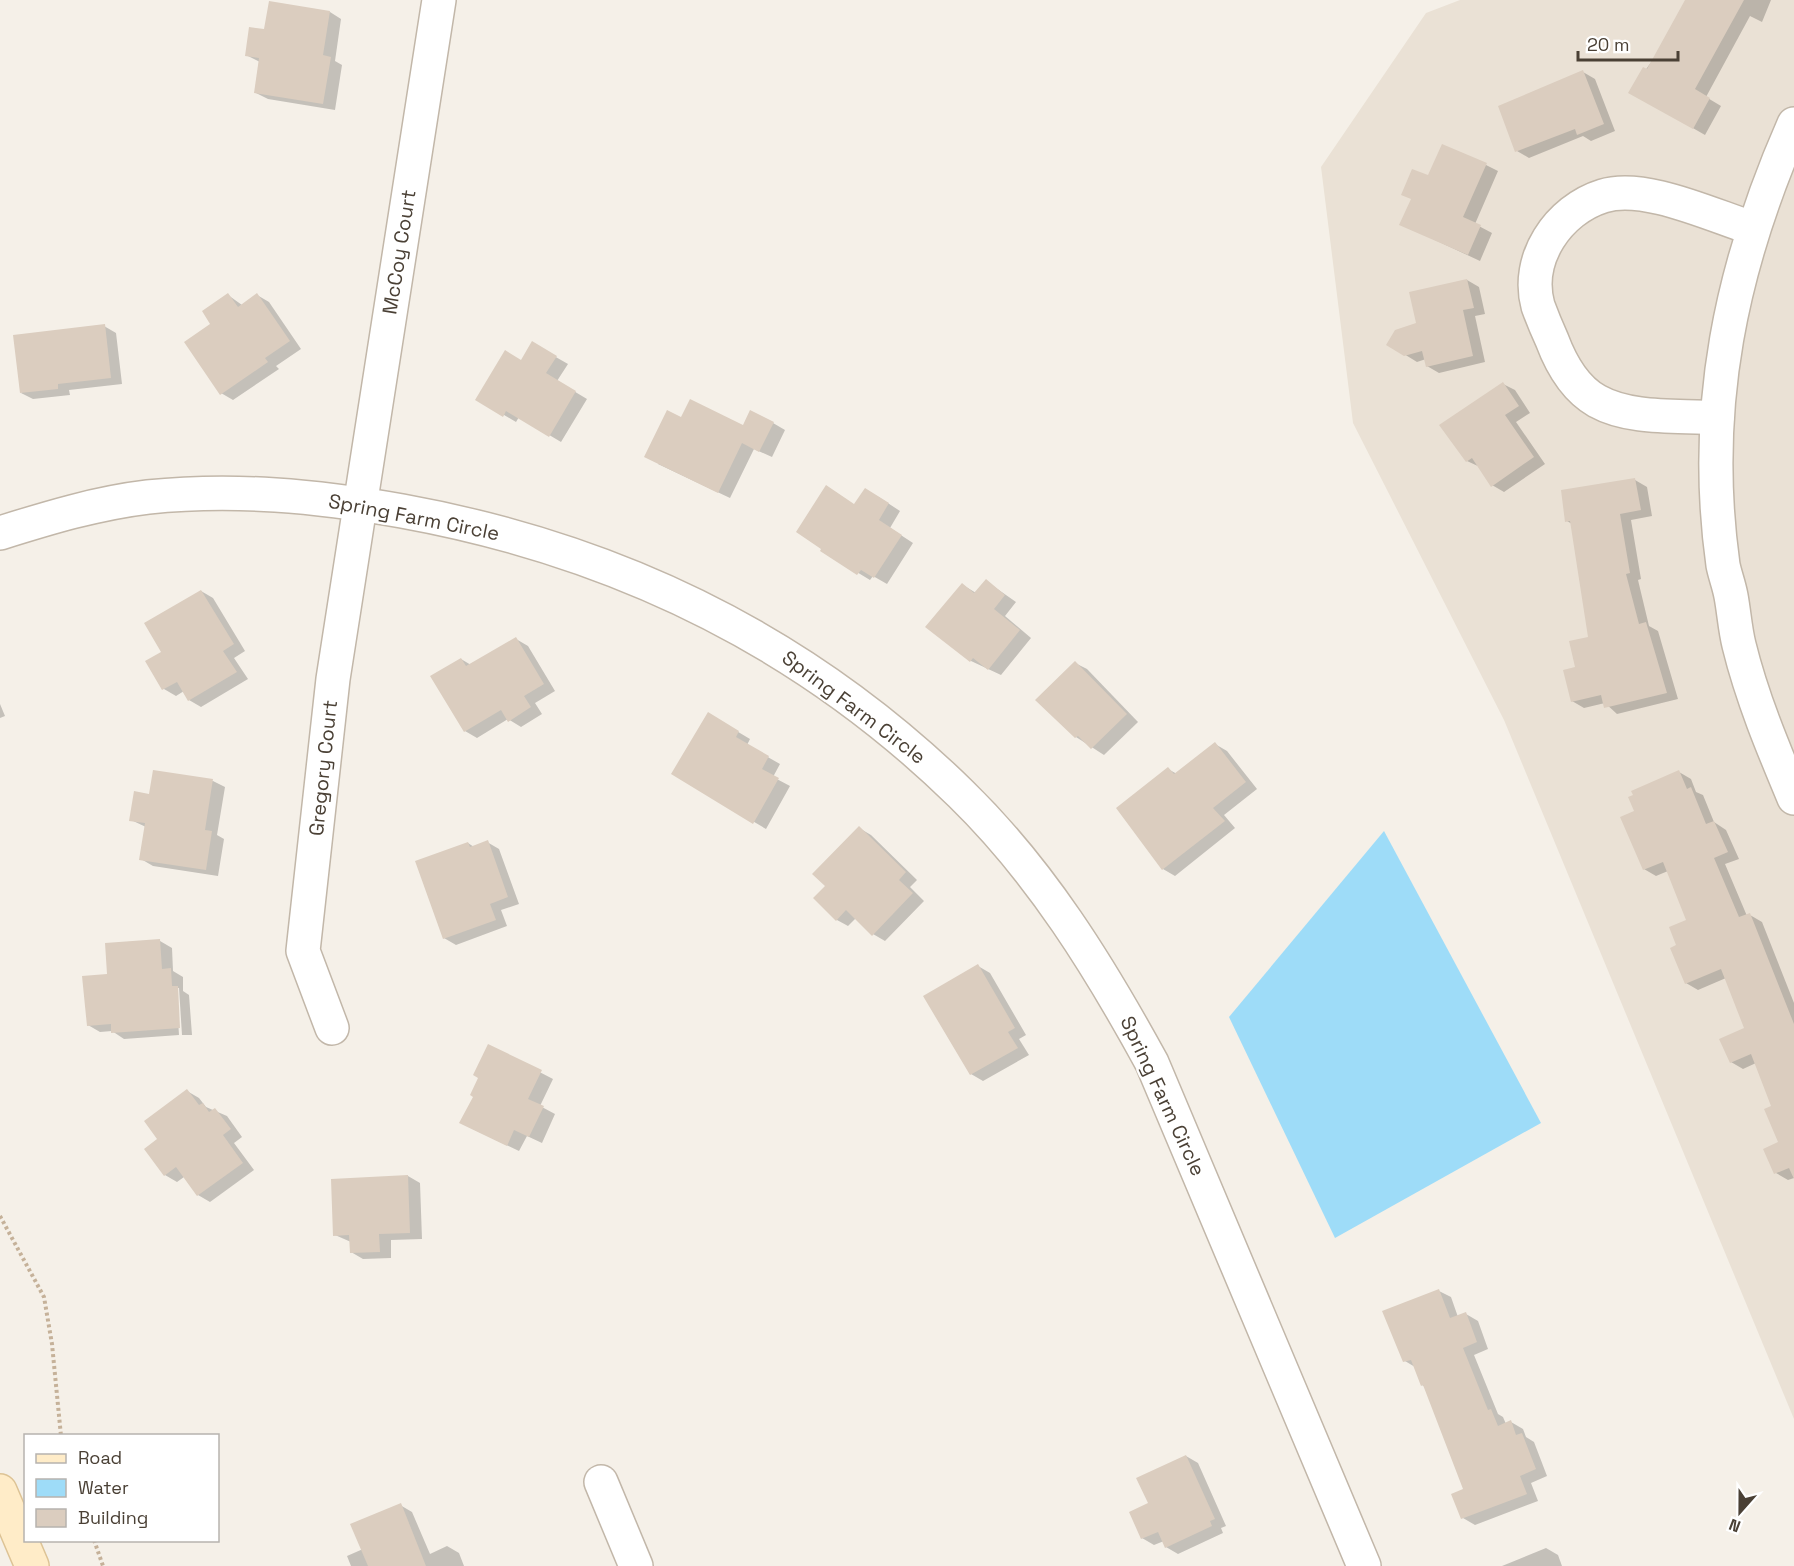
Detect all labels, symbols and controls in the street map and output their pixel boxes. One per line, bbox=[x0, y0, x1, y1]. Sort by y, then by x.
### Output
scale bar bbox=[1578, 24, 1678, 62]
text: 20 m bbox=[1587, 33, 1630, 56]
street label: McCoy Court bbox=[376, 188, 422, 316]
street label: Spring Farm Circle bbox=[326, 488, 502, 546]
street label: Spring Farm Circle bbox=[777, 644, 931, 770]
street label: Gregory Court bbox=[303, 699, 343, 837]
street label: Spring Farm Circle bbox=[1115, 1012, 1211, 1180]
legend bbox=[24, 1434, 219, 1542]
text: Road bbox=[78, 1446, 122, 1469]
text: Water bbox=[78, 1476, 129, 1499]
north arrow bbox=[1710, 1482, 1770, 1542]
text: Building bbox=[78, 1506, 148, 1529]
text: N bbox=[1726, 1514, 1744, 1537]

